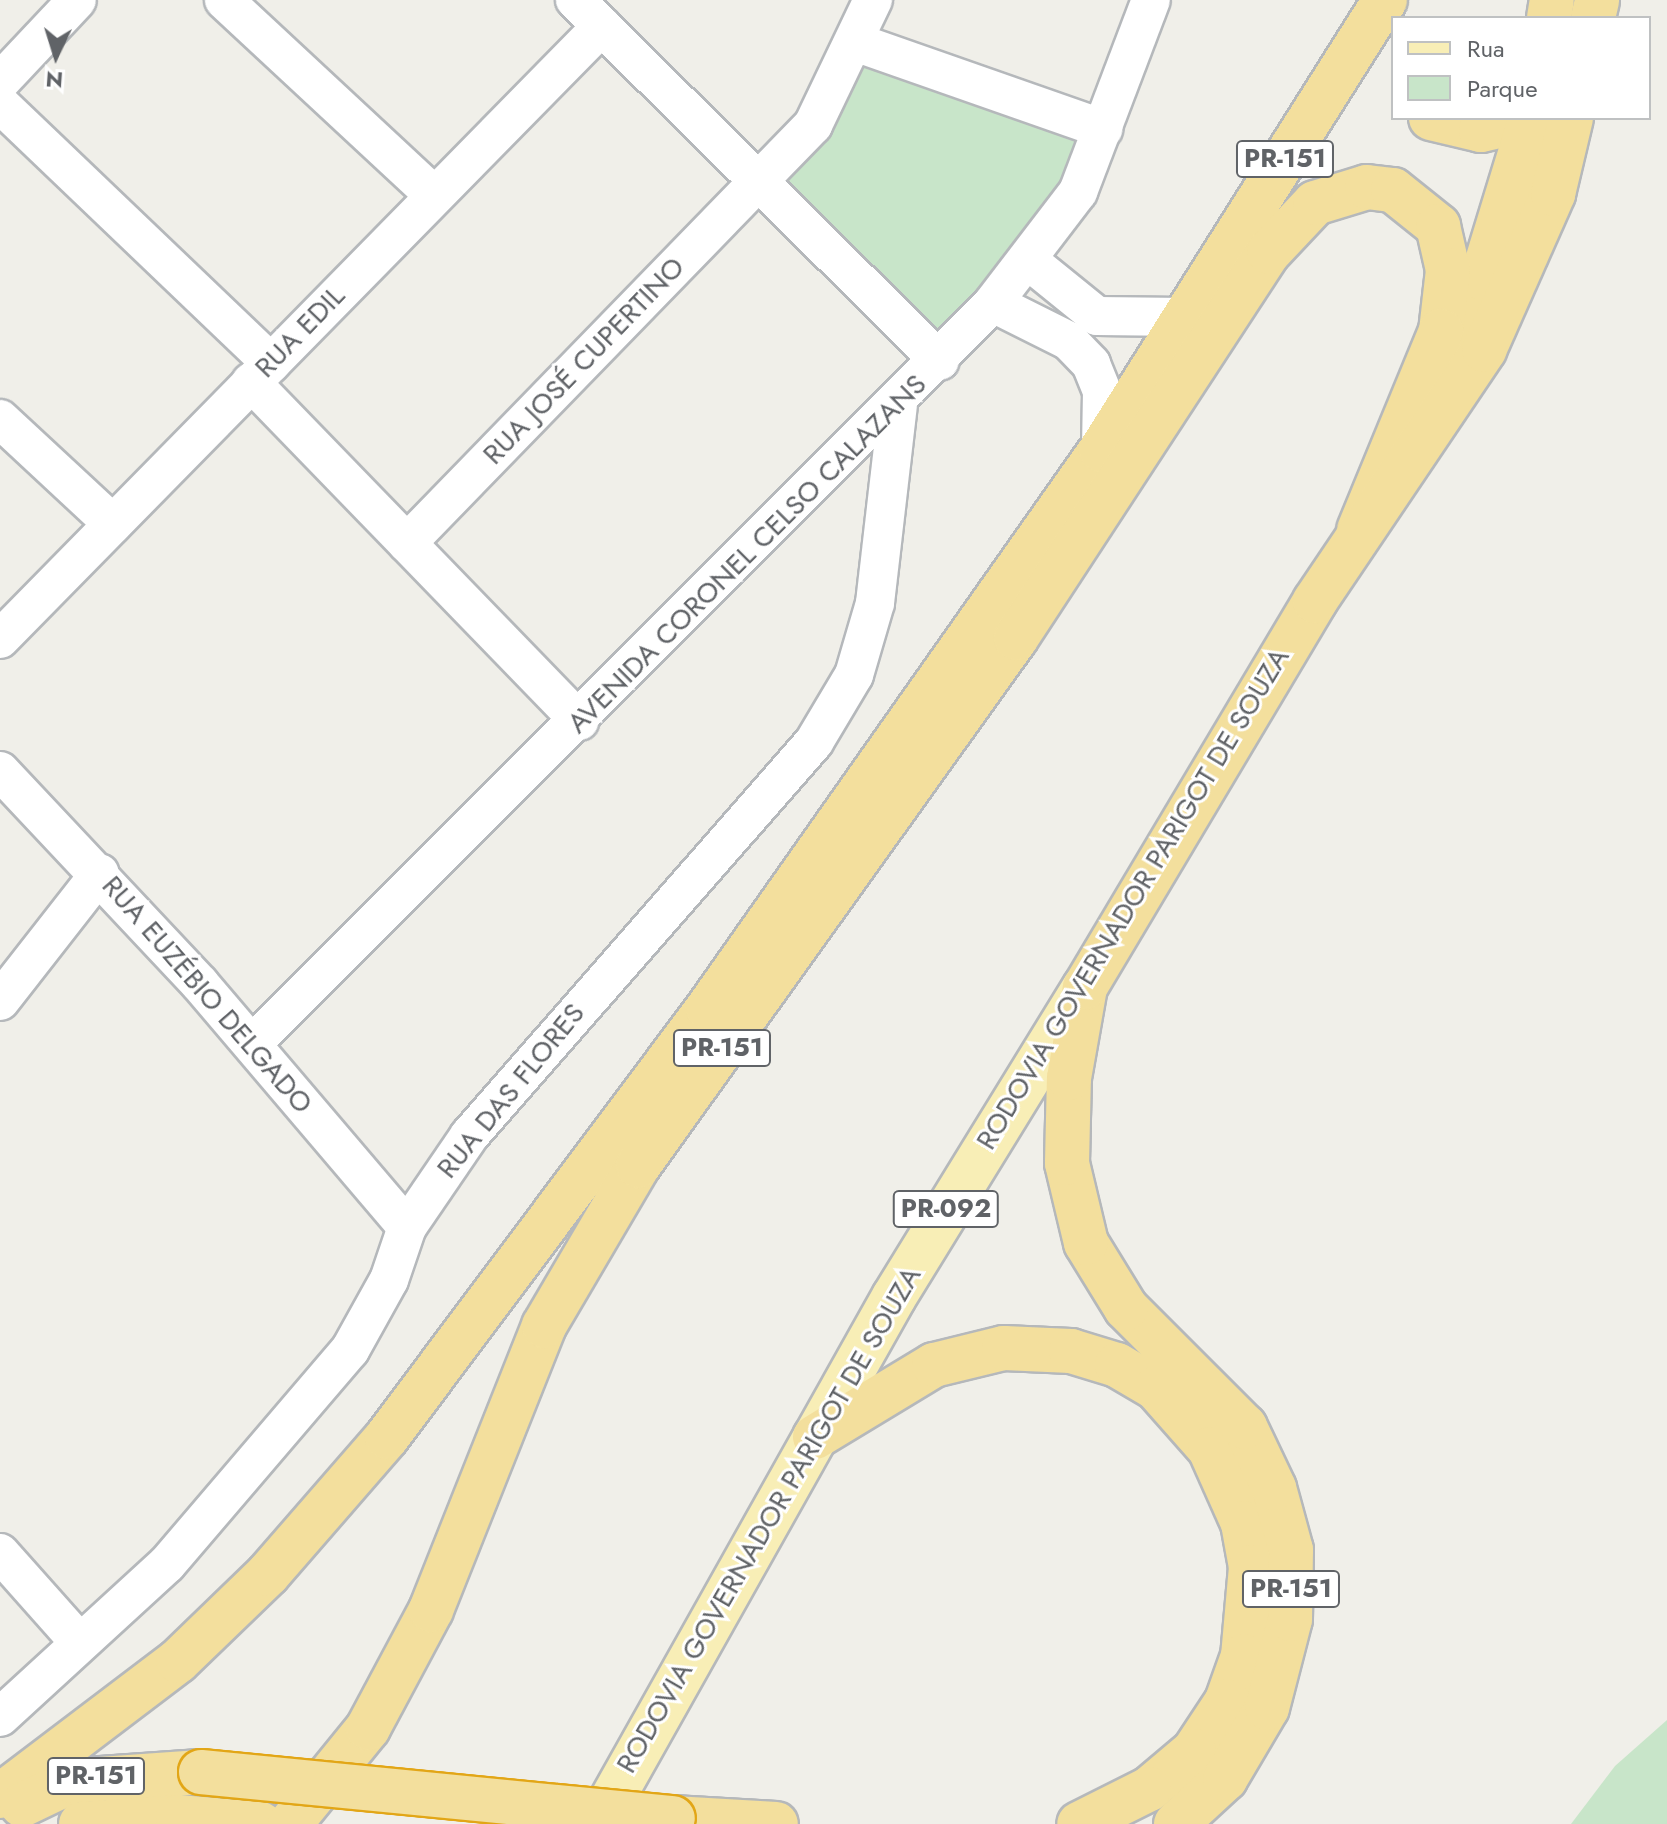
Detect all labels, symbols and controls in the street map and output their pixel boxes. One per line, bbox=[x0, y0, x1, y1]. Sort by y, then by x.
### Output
north arrow bbox=[16, 16, 96, 96]
legend bbox=[1391, 16, 1651, 120]
text: Rua bbox=[1467, 31, 1505, 66]
text: N bbox=[44, 63, 64, 97]
text: Parque bbox=[1467, 71, 1538, 106]
road number: PR-151 bbox=[1235, 137, 1335, 181]
street label: RUA JOSÉ CUPERTINO bbox=[476, 250, 692, 472]
street label: RUA EDIL bbox=[248, 279, 352, 385]
street label: AVENIDA CORONEL CELSO CALAZANS bbox=[561, 368, 933, 740]
street label: RODOVIA GOVERNADOR PARIGOT DE SOUZA bbox=[970, 642, 1296, 1156]
street label: RUA EUZÉBIO DELGADO bbox=[95, 869, 319, 1121]
street label: RUA DAS FLORES bbox=[430, 997, 592, 1185]
road number: PR-151 bbox=[672, 1026, 772, 1070]
road number: PR-092 bbox=[892, 1187, 1000, 1231]
street label: RODOVIA GOVERNADOR PARIGOT DE SOUZA bbox=[610, 1261, 928, 1779]
road number: PR-151 bbox=[1241, 1567, 1341, 1611]
road number: PR-151 bbox=[46, 1754, 146, 1798]

